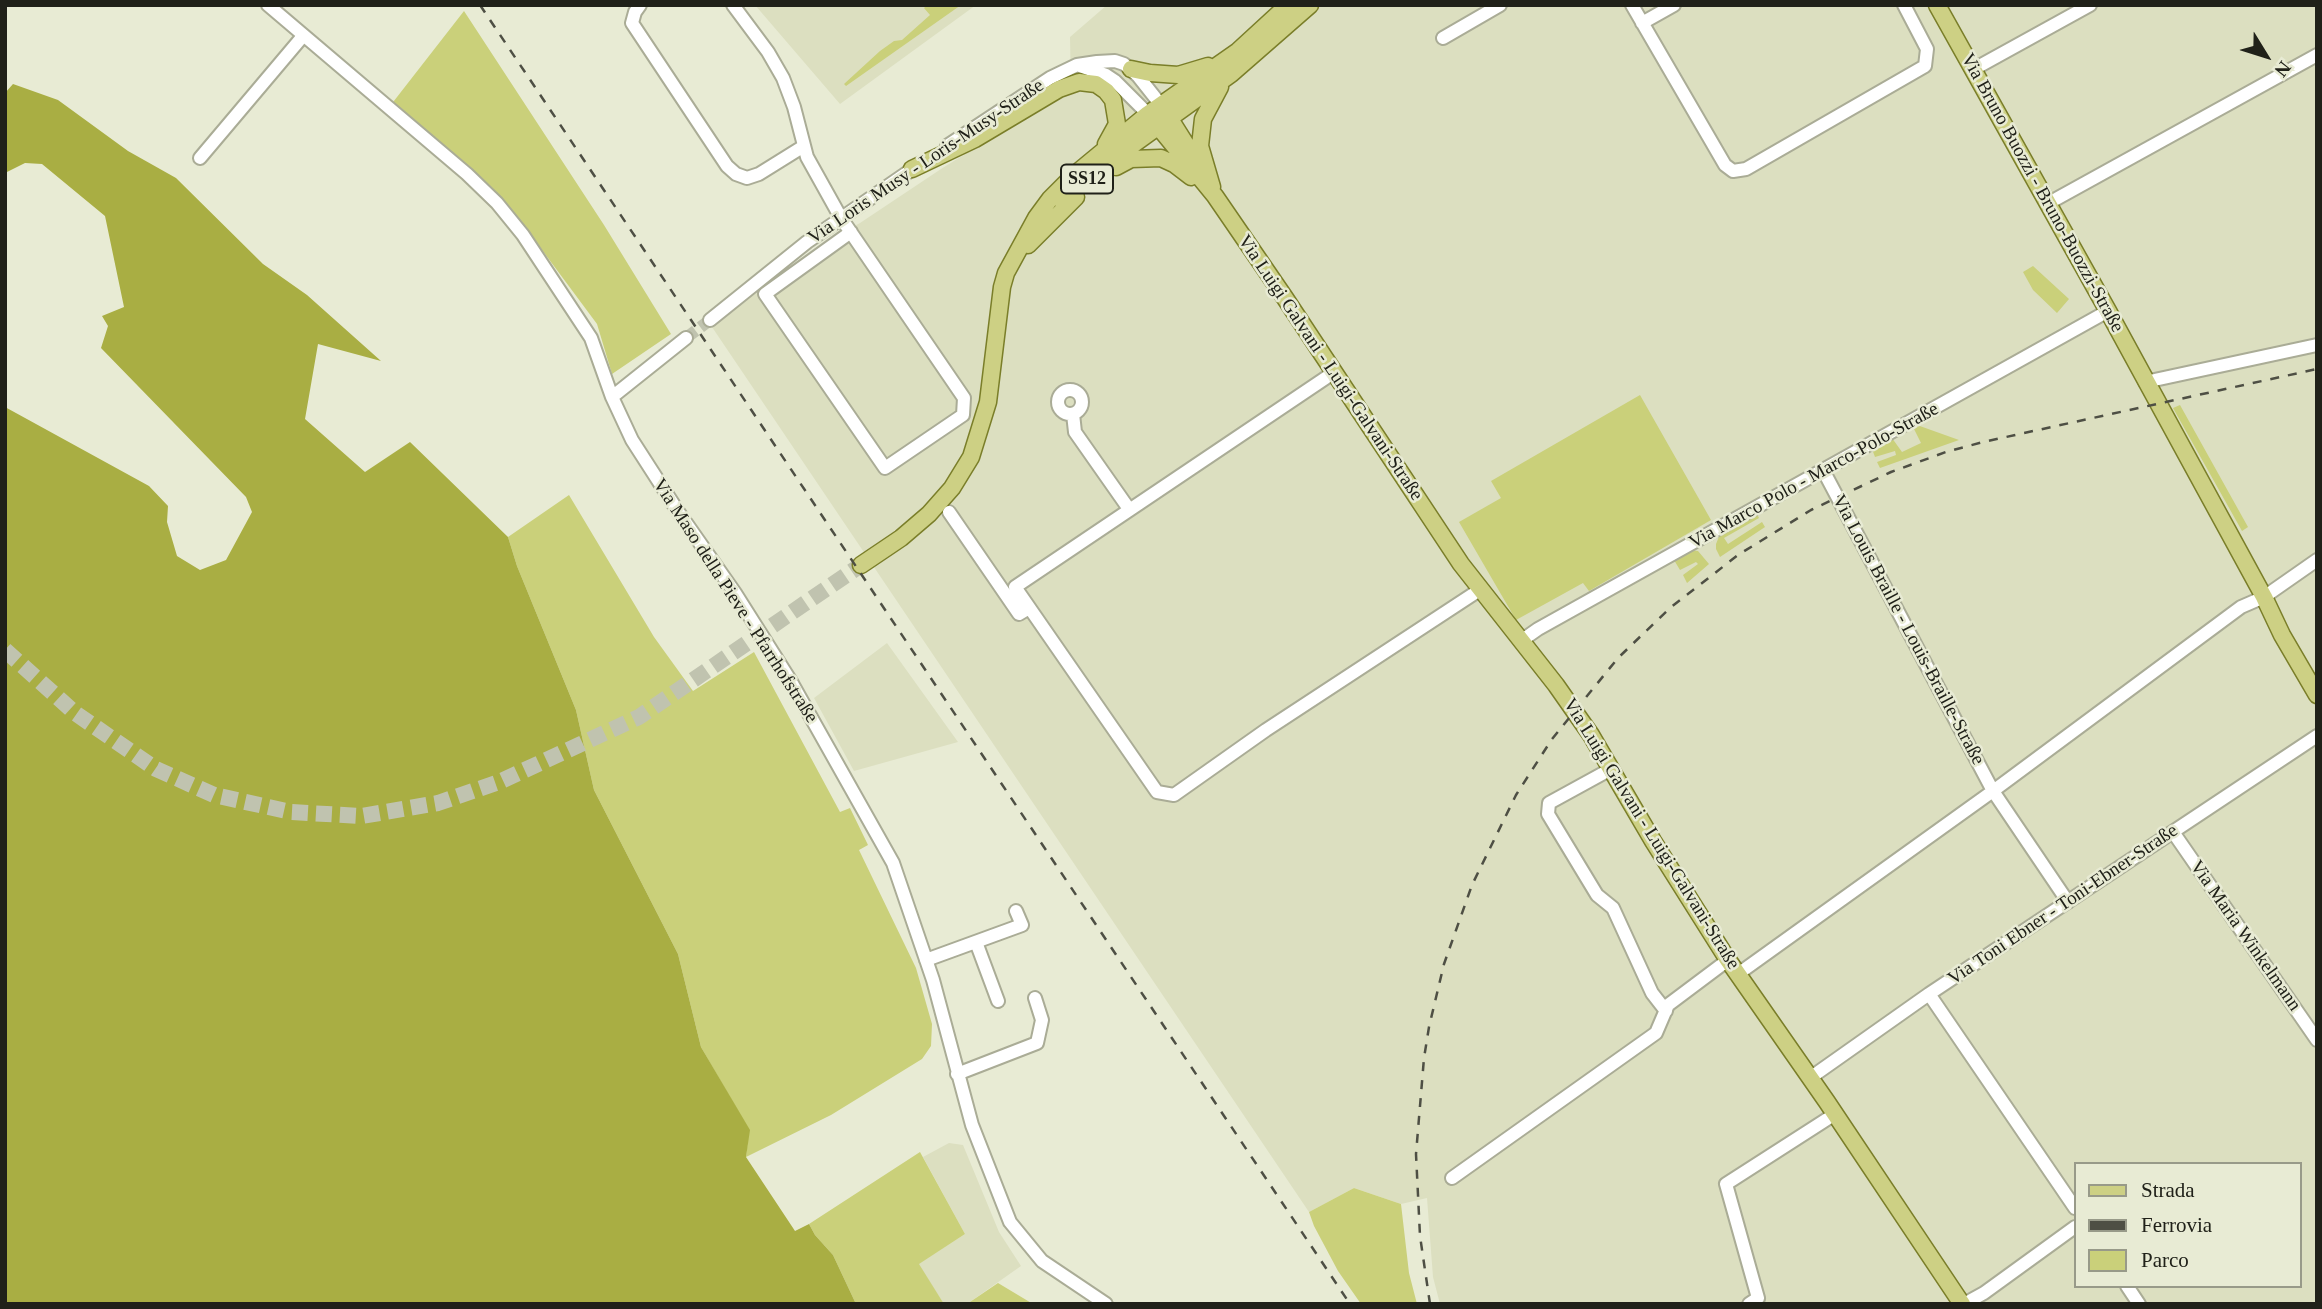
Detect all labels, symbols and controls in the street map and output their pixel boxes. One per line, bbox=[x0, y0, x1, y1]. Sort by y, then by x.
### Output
north arrow bbox=[2231, 21, 2301, 91]
street label: Via Bruno Buozzi - Bruno-Buozzi-Straße bbox=[1956, 50, 2128, 336]
text: N bbox=[2270, 57, 2295, 81]
street label: Via Loris Musy - Loris-Musy-Straße bbox=[804, 74, 1048, 250]
road number: SS12 bbox=[1061, 164, 1113, 194]
street label: Via Luigi Galvani - Luigi-Galvani-Straße bbox=[1232, 231, 1428, 505]
street label: Via Marco Polo - Marco-Polo-Straße bbox=[1685, 398, 1943, 554]
street label: Via Maso della Pieve - Pfarrhofstraße bbox=[647, 475, 823, 727]
street label: Via Louis Braille - Louis-Braille-Straße bbox=[1827, 491, 1989, 769]
street label: Via Luigi Galvani - Luigi-Galvani-Straße bbox=[1558, 694, 1744, 974]
street label: Via Toni Ebner - Toni-Ebner-Straße bbox=[1944, 819, 2182, 991]
street label: Via Maria Winkelmann bbox=[2184, 856, 2306, 1016]
legend bbox=[2074, 1162, 2301, 1288]
text: Strada bbox=[2141, 1178, 2195, 1202]
text: Ferrovia bbox=[2141, 1213, 2212, 1237]
text: Parco bbox=[2141, 1248, 2189, 1272]

